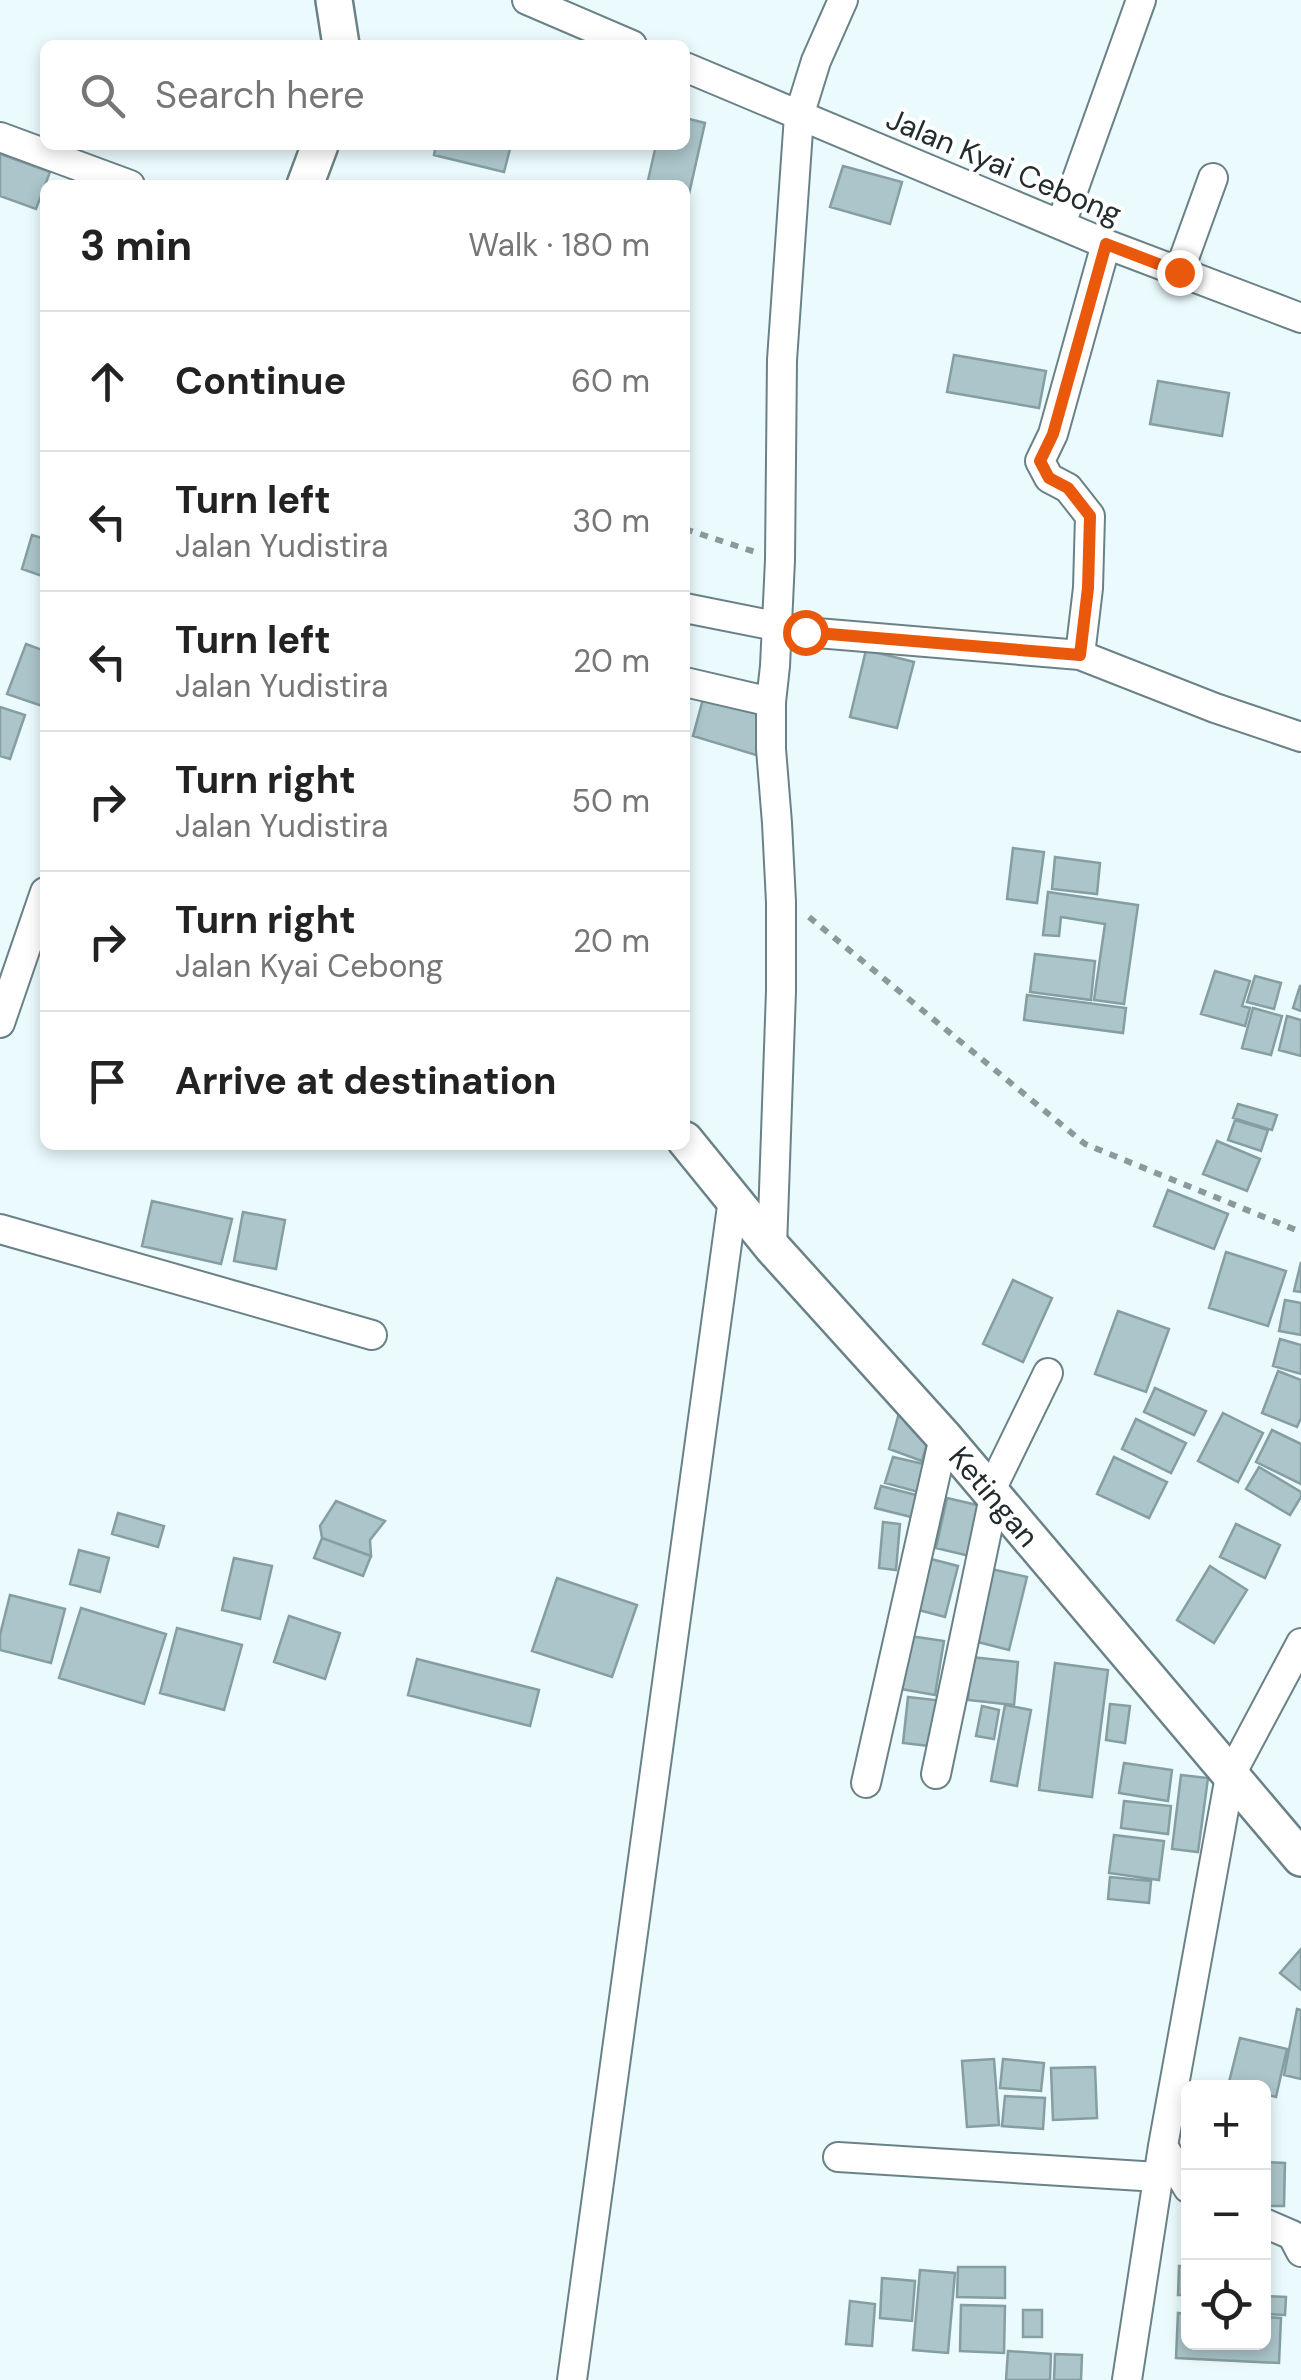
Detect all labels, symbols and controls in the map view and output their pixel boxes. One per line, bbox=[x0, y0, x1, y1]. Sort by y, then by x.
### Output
search box bbox=[40, 40, 690, 150]
icon: search bbox=[75, 68, 130, 123]
text: Search here bbox=[155, 70, 365, 120]
street label: Jalan Kyai Cebong bbox=[880, 99, 1128, 233]
text: 3 min bbox=[80, 218, 192, 273]
text: Walk · 180 m bbox=[468, 224, 650, 266]
route end bbox=[1157, 250, 1203, 296]
icon: ahead bbox=[80, 354, 135, 409]
text: Continue bbox=[175, 356, 346, 406]
text: 60 m bbox=[571, 360, 650, 402]
text: Turn left bbox=[175, 475, 331, 525]
icon: left bbox=[80, 494, 135, 549]
text: 30 m bbox=[572, 500, 650, 542]
text: Jalan Yudistira bbox=[175, 525, 388, 567]
route start bbox=[783, 610, 829, 656]
text: Turn left bbox=[175, 615, 331, 665]
icon: left bbox=[80, 634, 135, 689]
text: 20 m bbox=[573, 640, 650, 682]
text: Jalan Yudistira bbox=[175, 665, 388, 707]
text: Turn right bbox=[175, 755, 356, 805]
icon: right bbox=[80, 774, 135, 829]
text: 50 m bbox=[572, 780, 650, 822]
text: Jalan Yudistira bbox=[175, 805, 388, 847]
text: Turn right bbox=[175, 895, 356, 945]
icon: right bbox=[80, 914, 135, 969]
text: 20 m bbox=[573, 920, 650, 962]
text: Jalan Kyai Cebong bbox=[175, 945, 444, 987]
icon: arrive bbox=[80, 1054, 135, 1109]
text: Arrive at destination bbox=[175, 1056, 557, 1106]
street label: Ketingan bbox=[941, 1438, 1048, 1555]
map controls bbox=[1181, 2080, 1271, 2350]
button: + bbox=[1181, 2080, 1271, 2170]
button: − bbox=[1181, 2170, 1271, 2260]
button: locate bbox=[1181, 2260, 1271, 2350]

